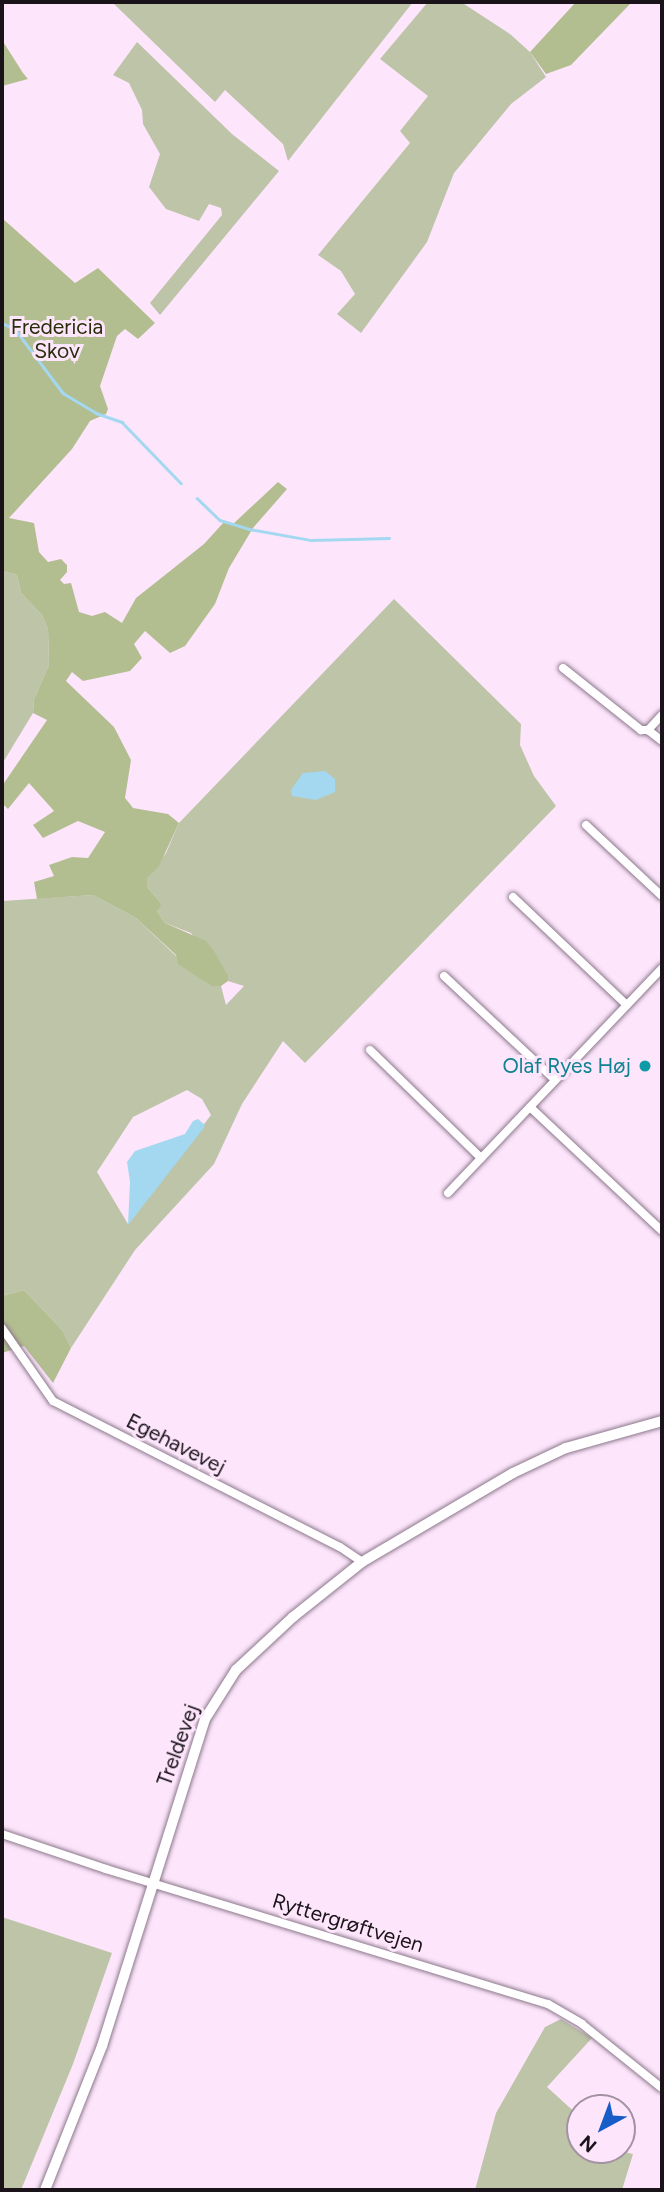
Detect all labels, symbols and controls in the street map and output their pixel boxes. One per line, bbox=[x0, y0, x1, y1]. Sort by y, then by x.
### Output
park label: Fredericia Skov bbox=[11, 314, 103, 364]
place label: Olaf Ryes Høj bbox=[503, 1053, 631, 1079]
marker: Olaf Ryes Høj bbox=[637, 1058, 653, 1074]
street label: Egehavevej bbox=[122, 1408, 230, 1480]
street label: Treldevej bbox=[152, 1701, 204, 1789]
street label: Ryttergrøftvejen bbox=[269, 1888, 427, 1958]
north arrow bbox=[566, 2094, 636, 2164]
text: N bbox=[575, 2130, 601, 2157]

